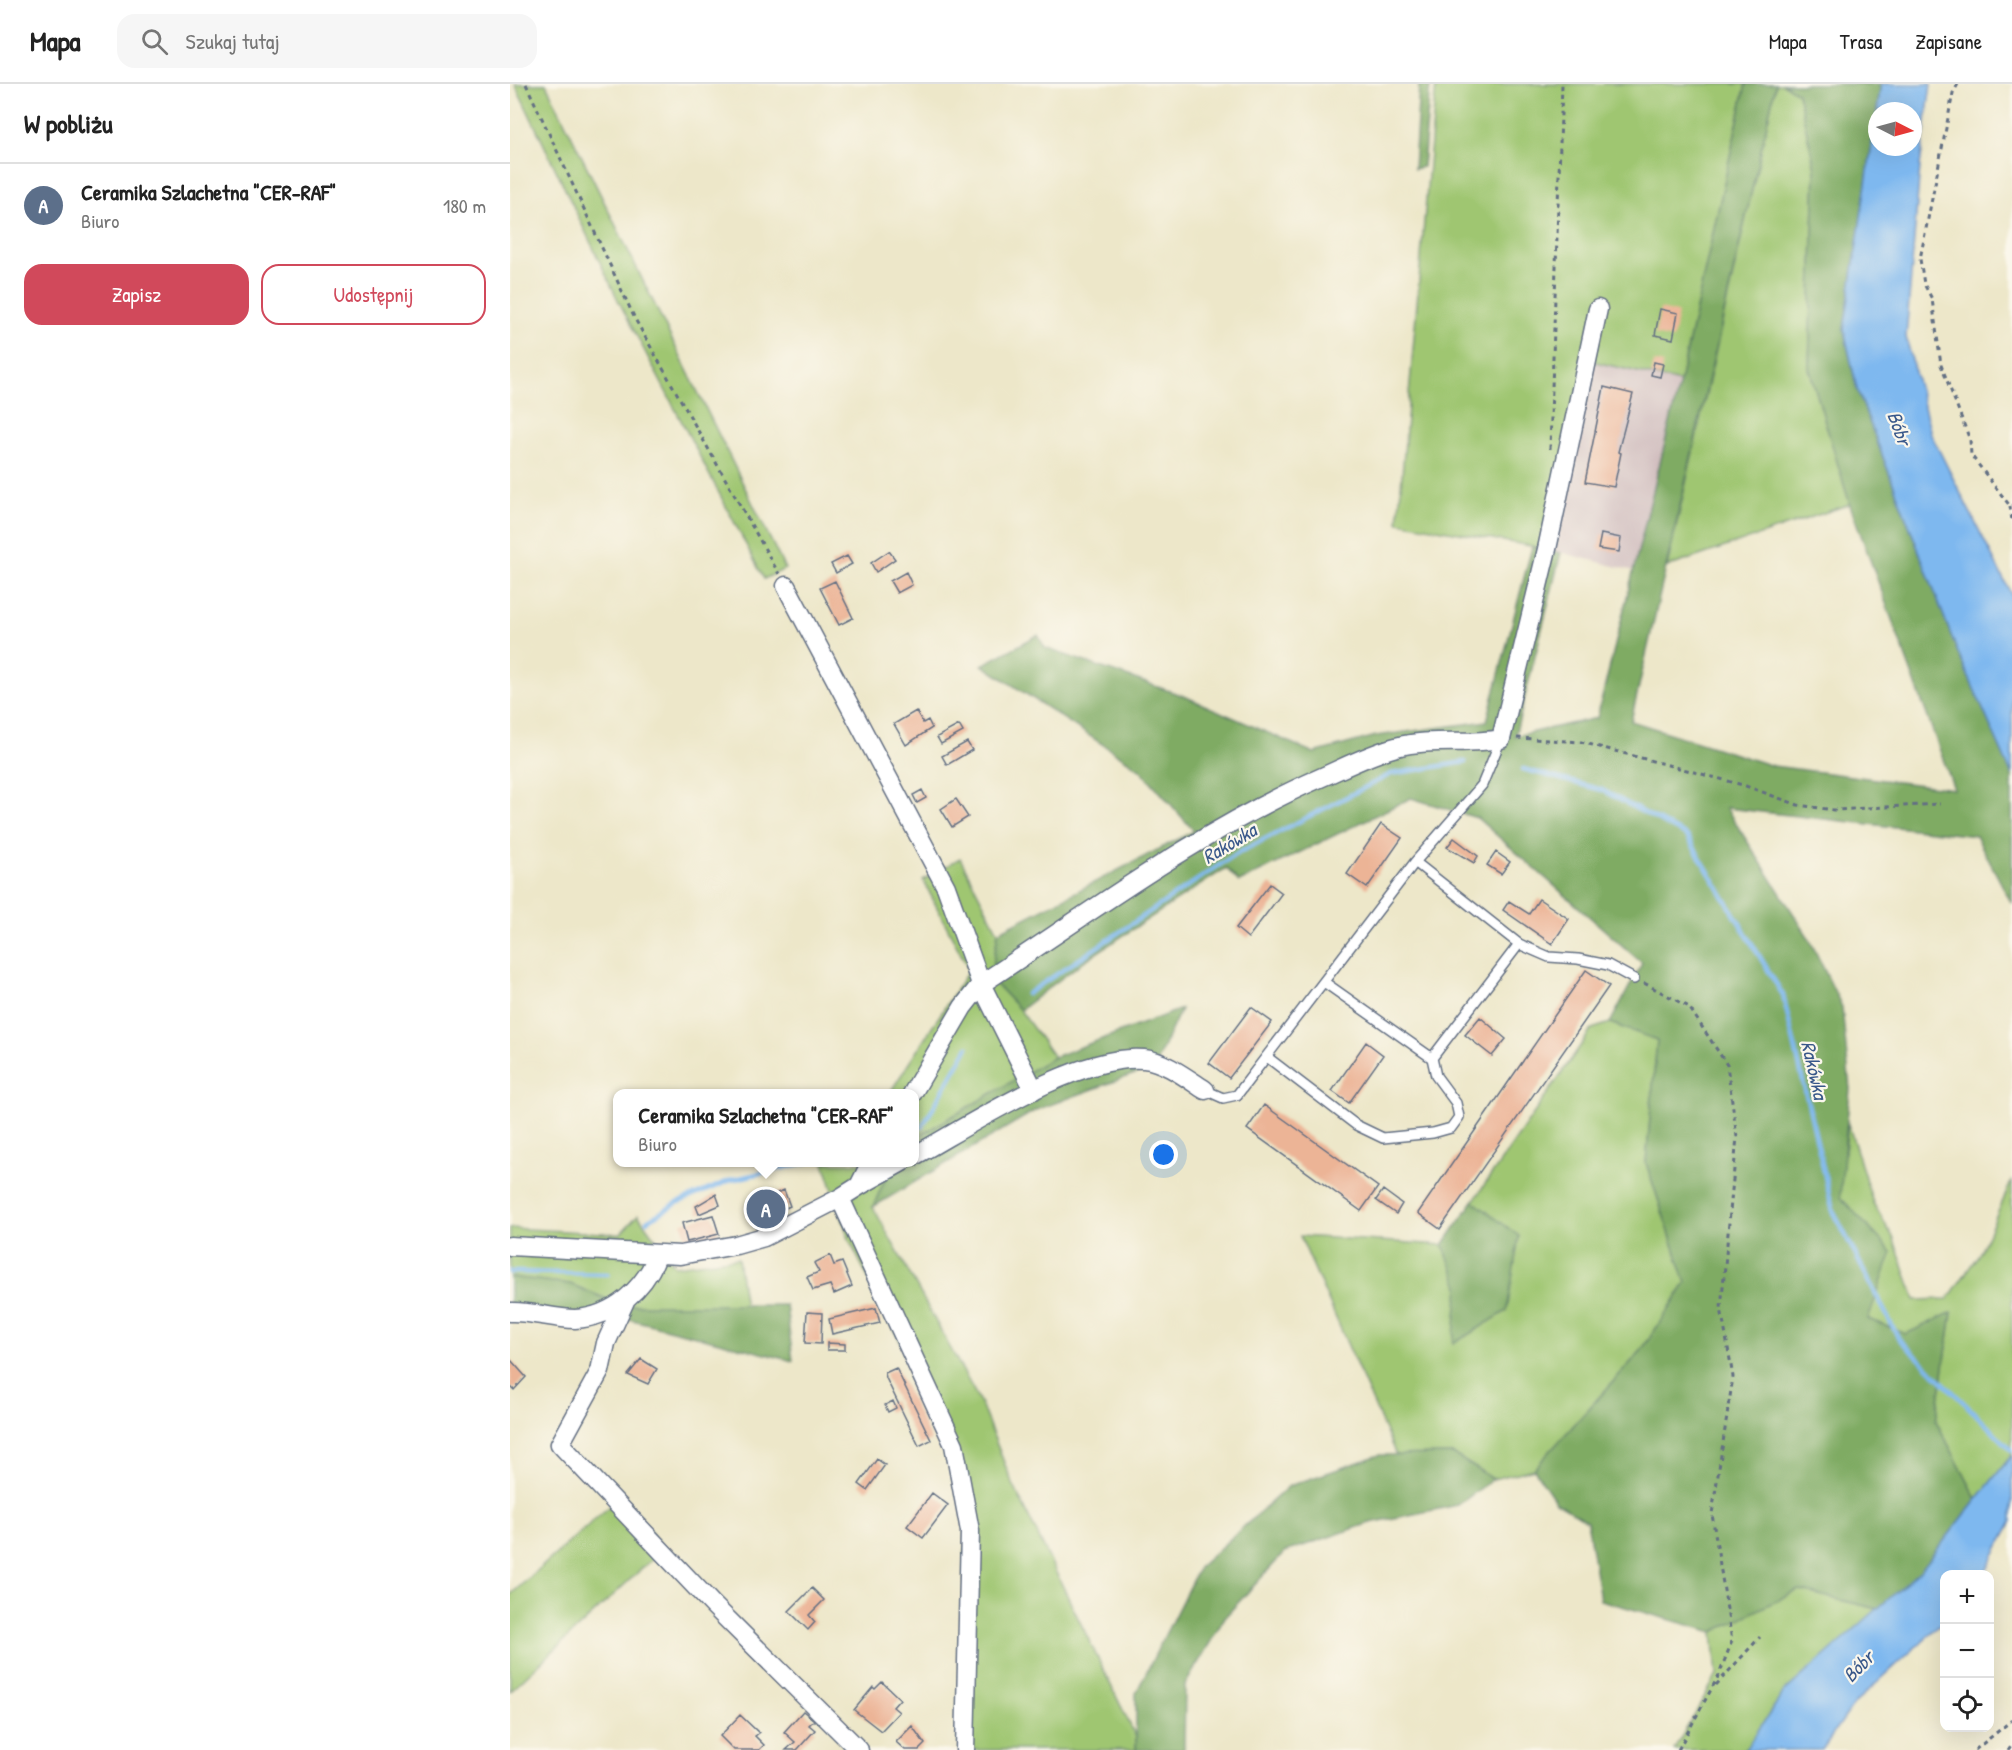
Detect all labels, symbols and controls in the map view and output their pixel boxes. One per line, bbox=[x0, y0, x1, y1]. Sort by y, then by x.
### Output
search box bbox=[117, 14, 537, 68]
text: Mapa bbox=[30, 22, 81, 60]
icon: search bbox=[138, 25, 171, 58]
text: Szukaj tutaj bbox=[186, 26, 280, 56]
text: Mapa bbox=[1769, 27, 1807, 56]
text: Trasa bbox=[1840, 27, 1882, 56]
text: Zapisane bbox=[1915, 27, 1982, 56]
north arrow bbox=[1868, 102, 1922, 156]
text: W pobliżu bbox=[24, 106, 113, 141]
text: Ceramika Szlachetna "CER-RAF" bbox=[81, 177, 336, 207]
text: A bbox=[39, 192, 48, 219]
text: 180 m bbox=[443, 192, 486, 219]
text: Biuro bbox=[81, 207, 119, 234]
button: Zapisz bbox=[24, 264, 249, 325]
button: Udostępnij bbox=[261, 264, 486, 325]
water label: Bóbr bbox=[1881, 407, 1919, 451]
water label: Rakówka bbox=[1197, 815, 1263, 870]
water label: Rakówka bbox=[1795, 1038, 1835, 1104]
popup bbox=[613, 1089, 919, 1167]
text: Ceramika Szlachetna "CER-RAF" bbox=[638, 1100, 894, 1130]
text: Biuro bbox=[638, 1130, 677, 1157]
your location bbox=[1149, 1140, 1178, 1169]
pin: A bbox=[746, 1186, 786, 1232]
map controls bbox=[1940, 1570, 1994, 1732]
button: + bbox=[1940, 1570, 1994, 1624]
button: − bbox=[1940, 1624, 1994, 1678]
water label: Bóbr bbox=[1836, 1643, 1881, 1688]
button: locate bbox=[1940, 1678, 1994, 1732]

